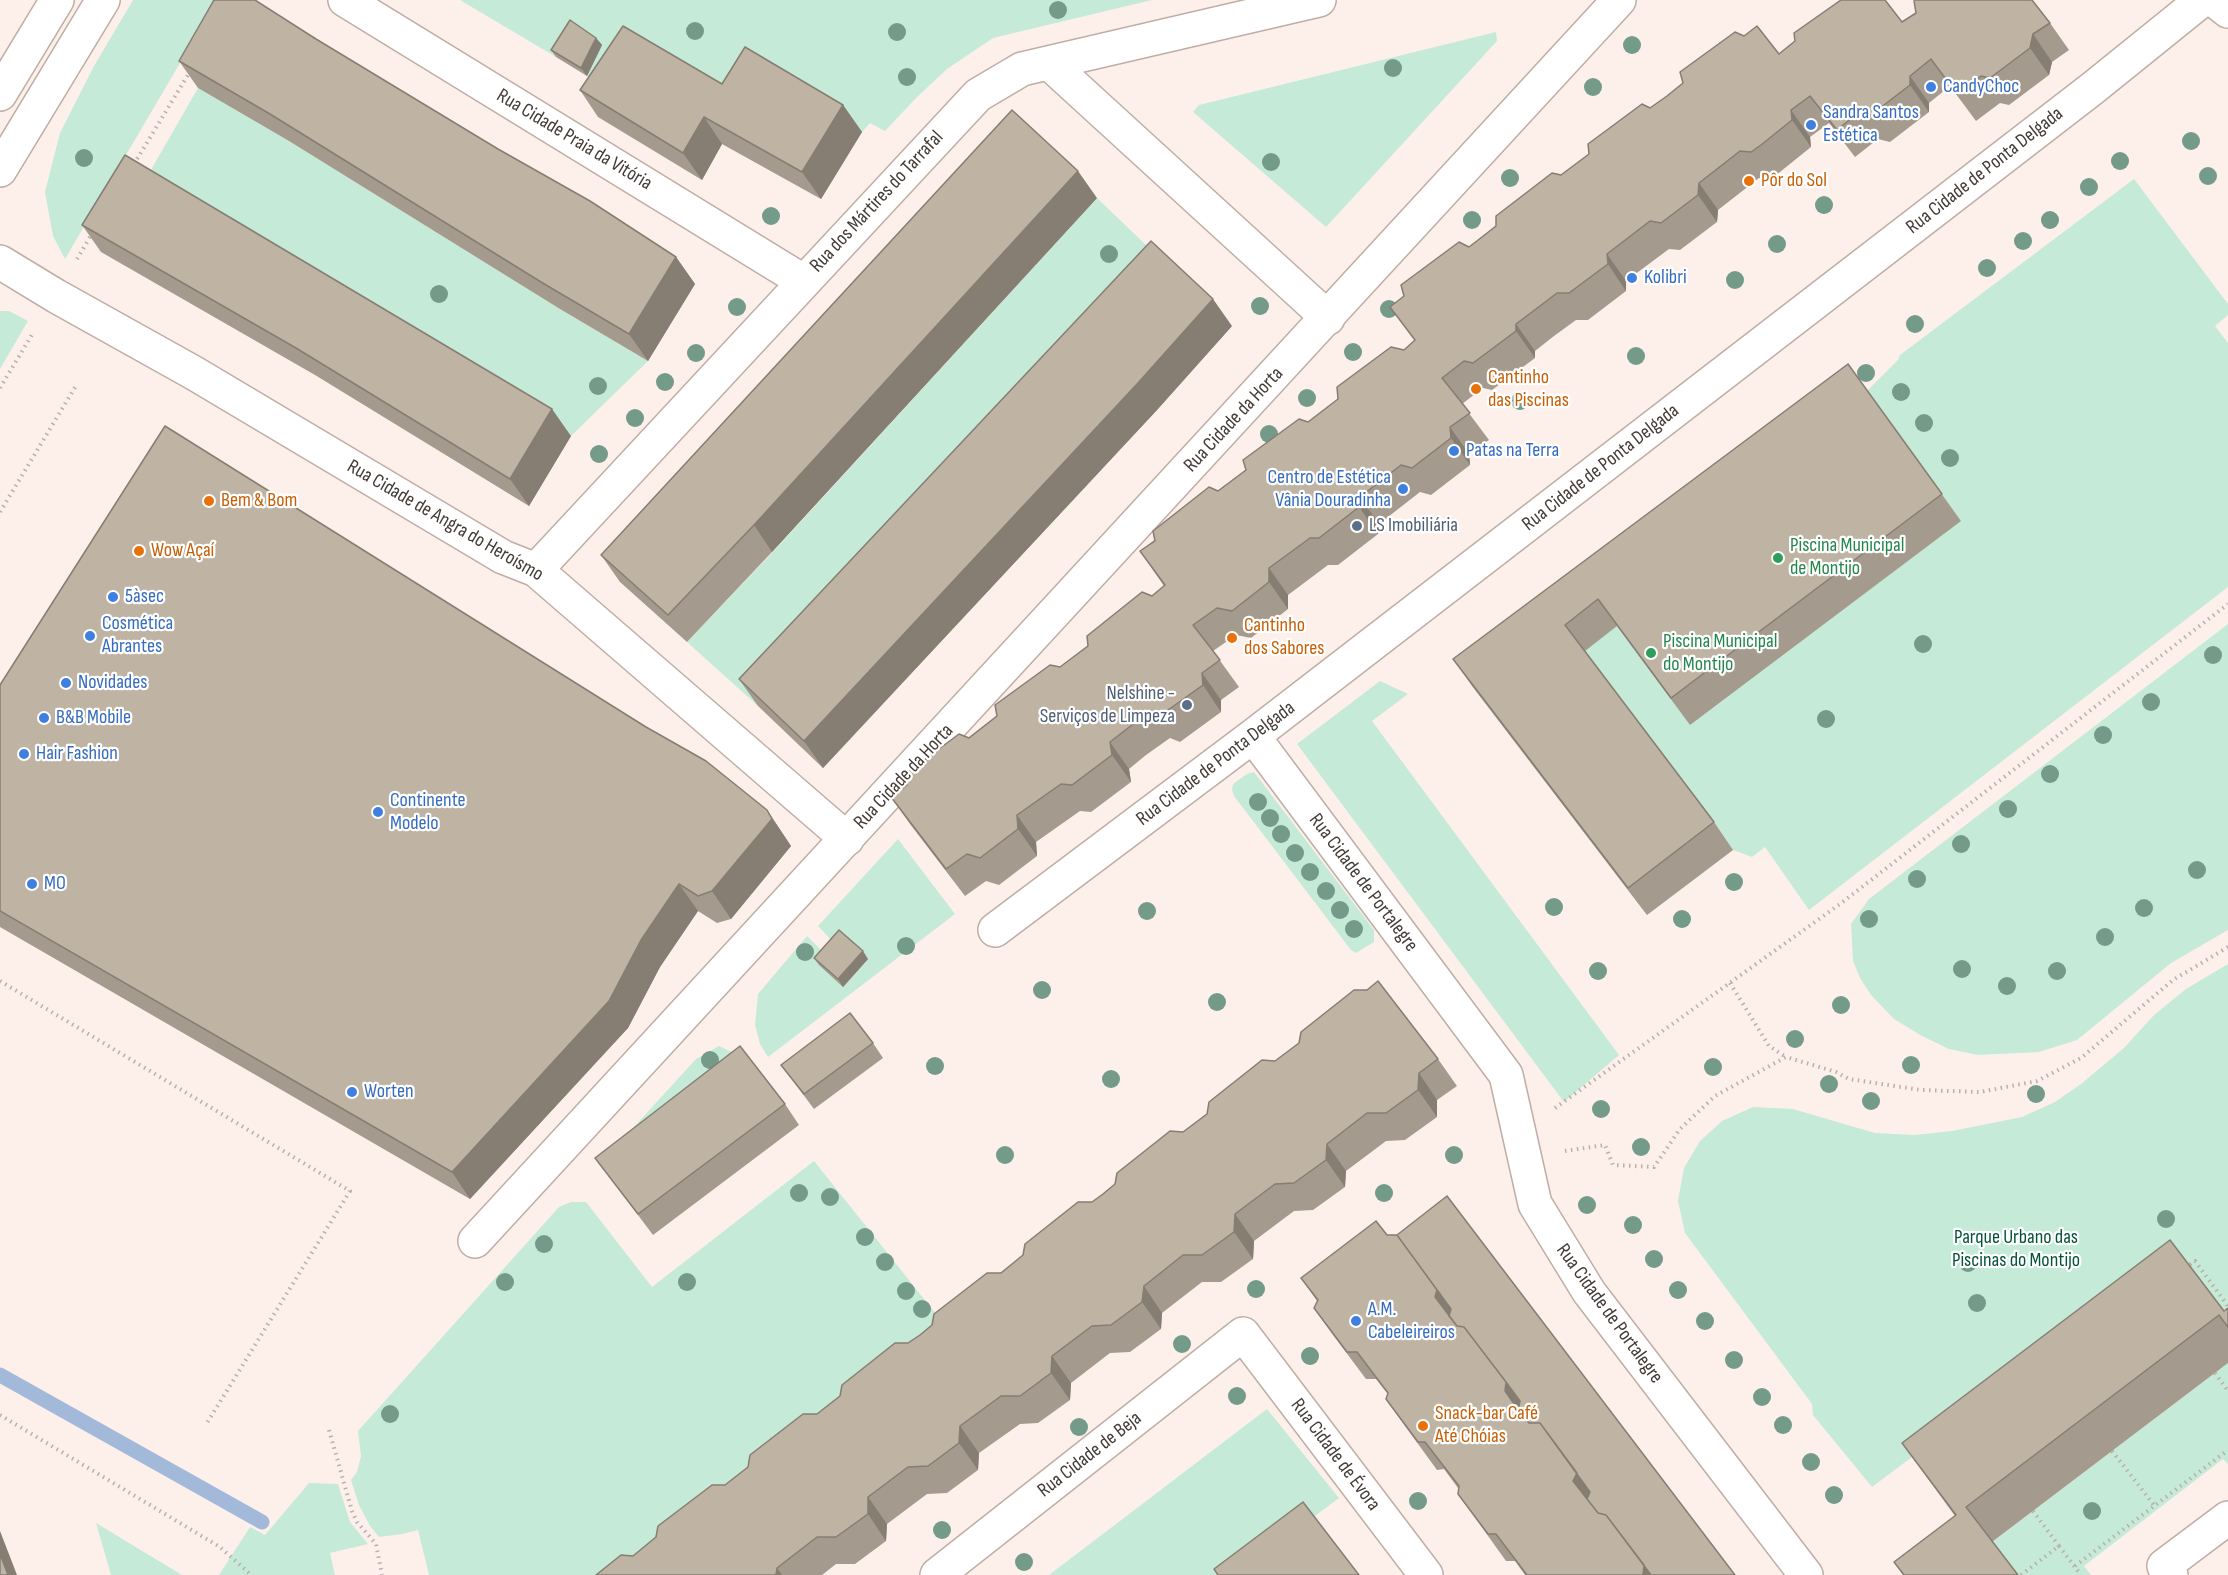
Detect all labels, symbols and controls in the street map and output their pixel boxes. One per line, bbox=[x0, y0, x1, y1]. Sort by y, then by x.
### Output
place label: CandyChoc bbox=[1943, 75, 2019, 99]
marker: CandyChoc bbox=[1924, 80, 1938, 94]
street label: Rua Cidade Praia da Vitória bbox=[492, 84, 656, 196]
place label: Sandra Santos Estética bbox=[1823, 101, 1919, 148]
street label: Rua Cidade de Ponta Delgada bbox=[1902, 102, 2068, 240]
marker: Sandra Santos Estética bbox=[1804, 118, 1818, 132]
street label: Rua dos Mártires do Tarrafal bbox=[805, 126, 949, 278]
place label: Pôr do Sol bbox=[1761, 169, 1827, 193]
marker: Pôr do Sol bbox=[1742, 174, 1756, 188]
place label: Kolibri bbox=[1644, 266, 1687, 290]
marker: Kolibri bbox=[1625, 271, 1639, 285]
street label: Rua Cidade da Horta bbox=[1179, 363, 1289, 477]
place label: Cantinho das Piscinas bbox=[1488, 366, 1569, 413]
marker: Cantinho das Piscinas bbox=[1469, 382, 1483, 396]
street label: Rua Cidade de Ponta Delgada bbox=[1518, 399, 1684, 537]
place label: Patas na Terra bbox=[1466, 439, 1559, 463]
marker: Patas na Terra bbox=[1447, 444, 1461, 458]
street label: Rua Cidade de Angra do Heroísmo bbox=[343, 455, 547, 587]
place label: Centro de Estética Vânia Douradinha bbox=[1268, 466, 1391, 513]
marker: Centro de Estética Vânia Douradinha bbox=[1396, 482, 1410, 496]
place label: Bem & Bom bbox=[221, 489, 297, 513]
marker: Bem & Bom bbox=[202, 494, 216, 508]
place label: LS Imobiliária bbox=[1369, 514, 1458, 538]
marker: LS Imobiliária bbox=[1350, 519, 1364, 533]
place label: Piscina Municipal de Montijo bbox=[1790, 534, 1904, 581]
place label: Wow Açaí bbox=[151, 539, 214, 563]
marker: Wow Açaí bbox=[132, 544, 146, 558]
marker: Piscina Municipal de Montijo bbox=[1771, 551, 1785, 565]
place label: 5àsec bbox=[125, 585, 164, 609]
marker: 5àsec bbox=[106, 590, 120, 604]
place label: Cosmética Abrantes bbox=[102, 612, 173, 659]
place label: Cantinho dos Sabores bbox=[1244, 614, 1324, 661]
marker: Cosmética Abrantes bbox=[83, 629, 97, 643]
place label: Piscina Municipal do Montijo bbox=[1663, 630, 1777, 677]
marker: Cantinho dos Sabores bbox=[1225, 631, 1239, 645]
marker: Piscina Municipal do Montijo bbox=[1644, 646, 1658, 660]
place label: Novidades bbox=[78, 671, 147, 695]
marker: Novidades bbox=[59, 676, 73, 690]
place label: Nelshine - Serviços de Limpeza bbox=[1040, 682, 1175, 729]
street label: Rua Cidade de Ponta Delgada bbox=[1132, 697, 1300, 831]
marker: Nelshine - Serviços de Limpeza bbox=[1180, 698, 1194, 712]
place label: B&B Mobile bbox=[56, 706, 131, 730]
marker: B&B Mobile bbox=[37, 711, 51, 725]
street label: Rua Cidade da Horta bbox=[849, 720, 959, 834]
place label: Hair Fashion bbox=[36, 742, 118, 766]
marker: Hair Fashion bbox=[17, 747, 31, 761]
place label: Continente Modelo bbox=[390, 789, 466, 836]
marker: Continente Modelo bbox=[371, 805, 385, 819]
street label: Rua Cidade de Portalegre bbox=[1303, 809, 1423, 957]
place label: MO bbox=[44, 872, 66, 896]
marker: MO bbox=[25, 877, 39, 891]
place label: Worten bbox=[364, 1080, 413, 1104]
marker: Worten bbox=[345, 1085, 359, 1099]
park label: Parque Urbano das Piscinas do Montijo bbox=[1952, 1226, 2080, 1273]
street label: Rua Cidade de Portalegre bbox=[1550, 1240, 1668, 1388]
place label: A.M. Cabeleireiros bbox=[1368, 1298, 1455, 1345]
marker: A.M. Cabeleireiros bbox=[1349, 1314, 1363, 1328]
street label: Rua Cidade de Évora bbox=[1285, 1394, 1385, 1516]
place label: Snack-bar Café Até Chóias bbox=[1435, 1402, 1538, 1449]
street label: Rua Cidade de Beja bbox=[1033, 1407, 1147, 1503]
marker: Snack-bar Café Até Chóias bbox=[1416, 1419, 1430, 1433]

